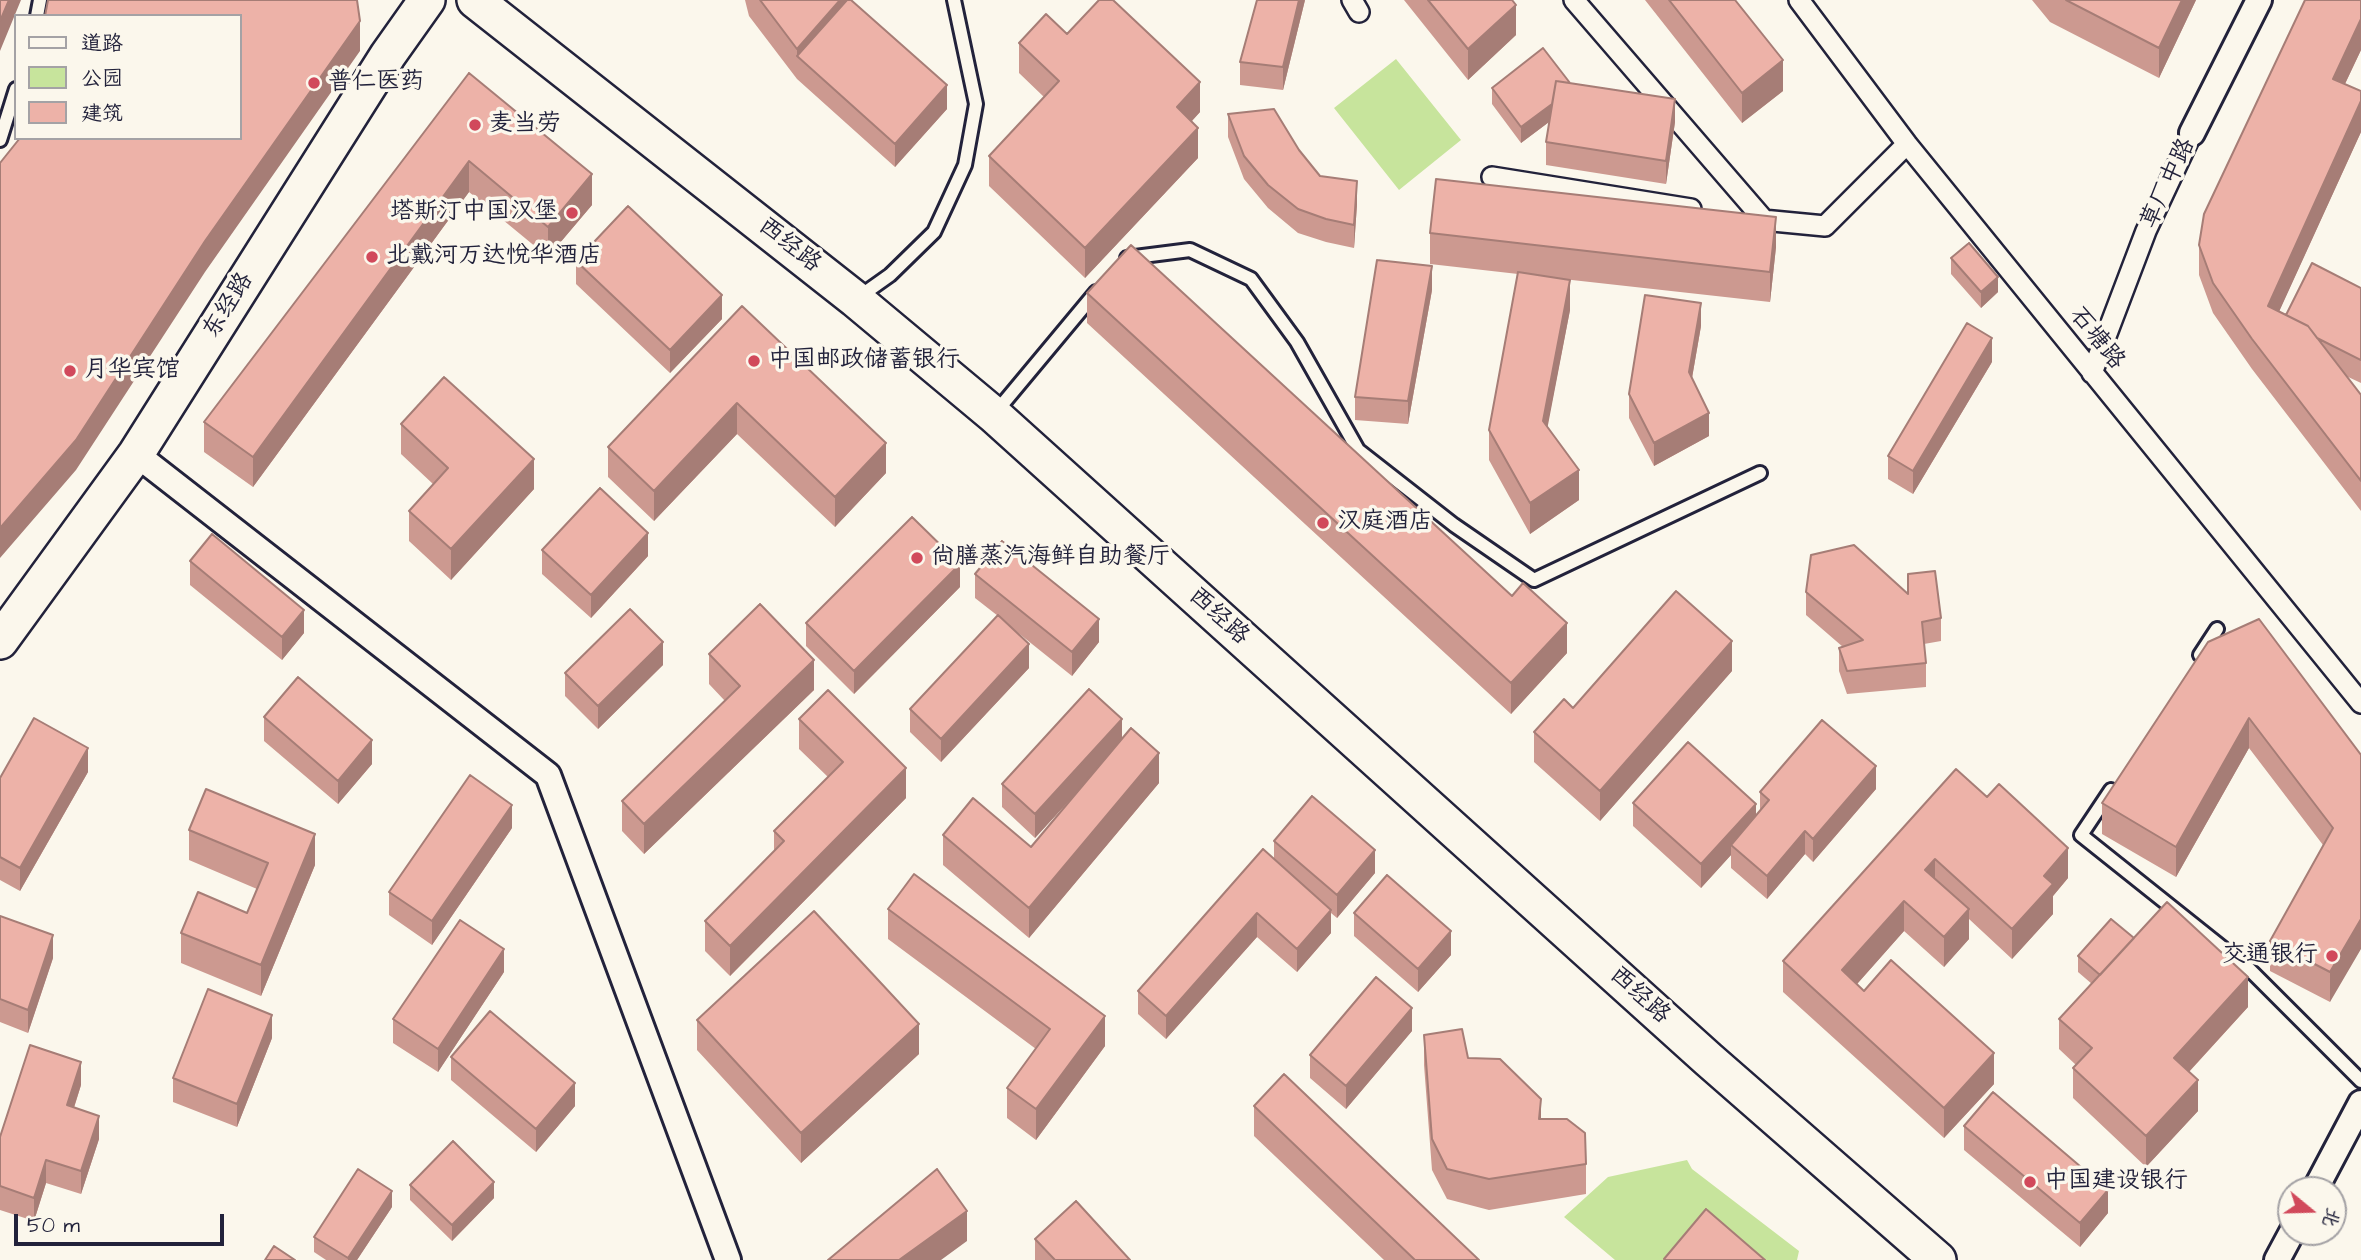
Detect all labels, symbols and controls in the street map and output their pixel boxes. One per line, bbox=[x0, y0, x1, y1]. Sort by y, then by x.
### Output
legend bbox=[14, 14, 242, 140]
text: 道路 bbox=[81, 29, 123, 58]
text: 公园 bbox=[81, 64, 123, 93]
place label: 普仁医药 bbox=[328, 69, 424, 97]
marker: 普仁医药 bbox=[306, 75, 322, 91]
text: 建筑 bbox=[81, 99, 123, 128]
place label: 麦当劳 bbox=[489, 111, 561, 139]
marker: 麦当劳 bbox=[467, 117, 483, 133]
street label: 草厂中路 bbox=[2136, 134, 2202, 234]
place label: 塔斯汀中国汉堡 bbox=[390, 199, 558, 227]
marker: 塔斯汀中国汉堡 bbox=[564, 205, 580, 221]
street label: 西经路 bbox=[752, 212, 826, 280]
place label: 北戴河万达悦华酒店 bbox=[386, 243, 602, 271]
marker: 北戴河万达悦华酒店 bbox=[364, 249, 380, 265]
street label: 东经路 bbox=[198, 268, 260, 344]
street label: 石塘路 bbox=[2062, 302, 2130, 376]
place label: 中国邮政储蓄银行 bbox=[768, 347, 960, 375]
marker: 中国邮政储蓄银行 bbox=[746, 353, 762, 369]
place label: 月华宾馆 bbox=[84, 357, 180, 385]
marker: 月华宾馆 bbox=[62, 363, 78, 379]
place label: 汉庭酒店 bbox=[1337, 509, 1433, 537]
marker: 汉庭酒店 bbox=[1315, 515, 1331, 531]
place label: 尚膳蒸汽海鲜自助餐厅 bbox=[931, 544, 1171, 572]
marker: 尚膳蒸汽海鲜自助餐厅 bbox=[909, 550, 925, 566]
street label: 西经路 bbox=[1182, 582, 1254, 652]
place label: 交通银行 bbox=[2222, 942, 2318, 970]
marker: 交通银行 bbox=[2324, 948, 2340, 964]
street label: 西经路 bbox=[1603, 961, 1675, 1031]
place label: 中国建设银行 bbox=[2044, 1168, 2188, 1196]
marker: 中国建设银行 bbox=[2022, 1174, 2038, 1190]
north arrow bbox=[2277, 1176, 2347, 1246]
scale bar bbox=[18, 1200, 228, 1244]
text: 北 bbox=[2315, 1204, 2346, 1231]
text: 50 m bbox=[27, 1211, 80, 1240]

